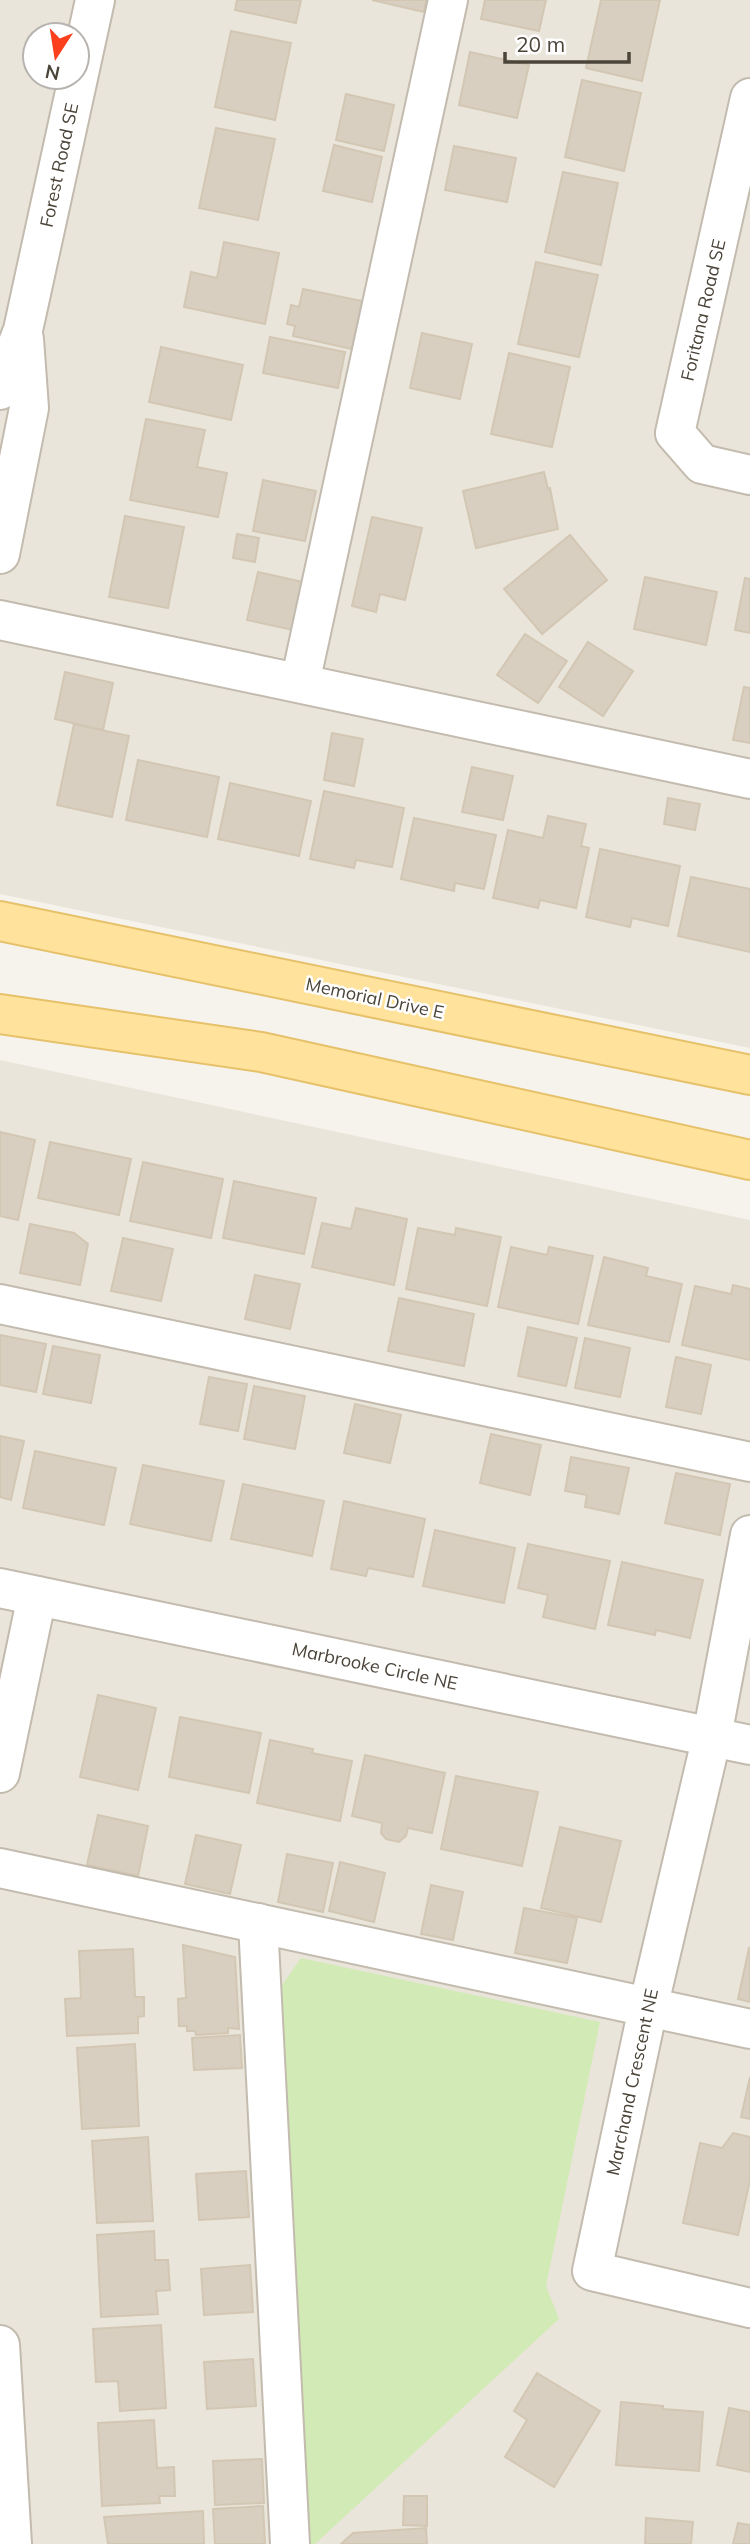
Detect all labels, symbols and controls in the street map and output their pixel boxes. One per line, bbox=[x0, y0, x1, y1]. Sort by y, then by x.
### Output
north arrow bbox=[21, 21, 91, 91]
scale bar bbox=[505, 21, 629, 65]
text: 20 m bbox=[516, 31, 565, 57]
text: N bbox=[43, 59, 62, 86]
street label: Forest Road SE bbox=[35, 101, 83, 229]
street label: Foritana Road SE bbox=[676, 237, 730, 383]
street label: Memorial Drive E bbox=[304, 972, 446, 1024]
street label: Marbrooke Circle NE bbox=[290, 1637, 460, 1695]
street label: Marchand Crescent NE bbox=[601, 1986, 663, 2178]

